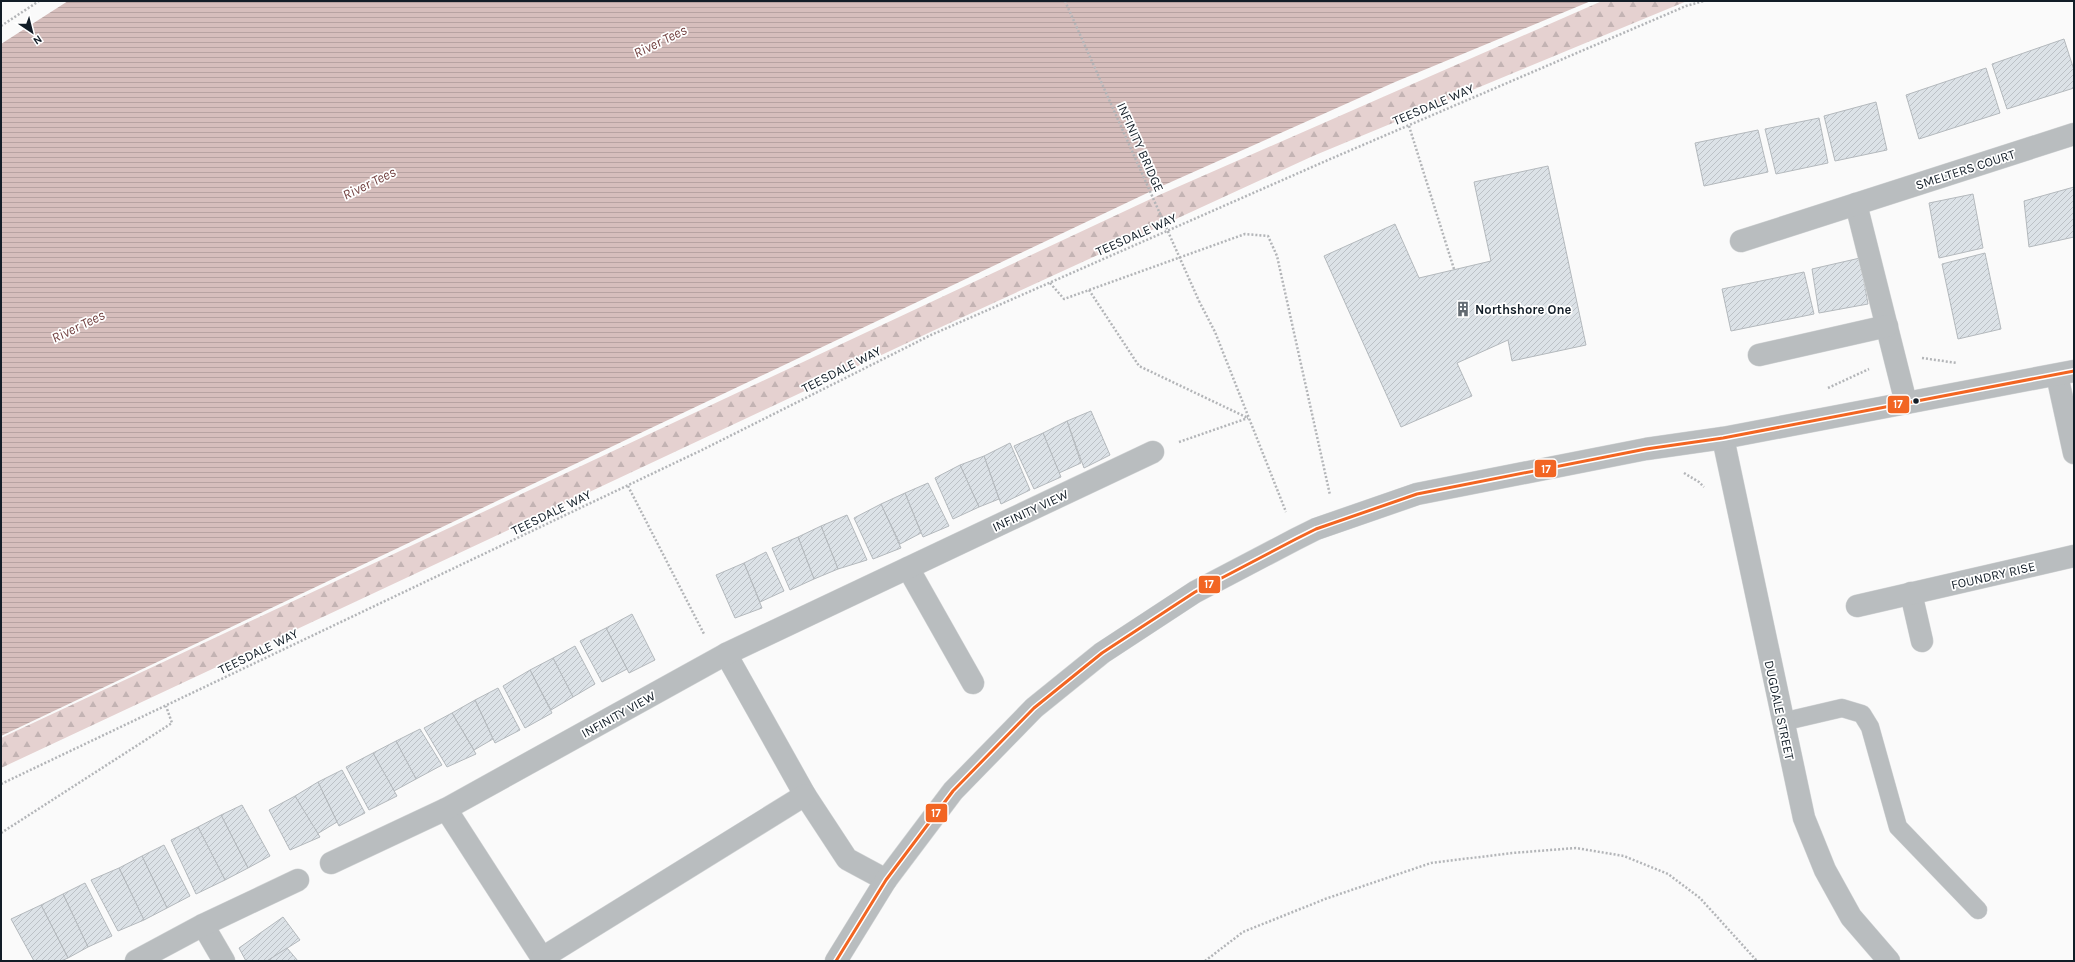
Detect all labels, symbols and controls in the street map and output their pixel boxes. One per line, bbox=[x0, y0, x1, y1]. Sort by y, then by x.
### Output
north arrow bbox=[12, 12, 52, 52]
water label: River Tees bbox=[631, 21, 690, 62]
text: N bbox=[30, 32, 44, 47]
street label: TEESDALE WAY bbox=[1390, 81, 1476, 128]
street label: INFINITY BRIDGE bbox=[1114, 100, 1167, 194]
street label: SMELTERS COURT bbox=[1914, 146, 2017, 193]
water label: River Tees bbox=[340, 163, 399, 204]
street label: TEESDALE WAY bbox=[1093, 210, 1179, 259]
building icon: Northshore One bbox=[1454, 300, 1472, 318]
place label: Northshore One bbox=[1475, 302, 1572, 317]
water label: River Tees bbox=[49, 306, 108, 347]
street label: TEESDALE WAY bbox=[799, 343, 883, 396]
line badge: 17 bbox=[1887, 395, 1910, 414]
unlabelled marker bbox=[1911, 396, 1921, 406]
text: 17 bbox=[1893, 398, 1903, 411]
line badge: 17 bbox=[1534, 459, 1557, 478]
text: 17 bbox=[1541, 463, 1551, 476]
street label: INFINITY VIEW bbox=[990, 486, 1071, 535]
street label: TEESDALE WAY bbox=[509, 487, 594, 538]
street label: FOUNDRY RISE bbox=[1949, 558, 2037, 592]
line badge: 17 bbox=[1198, 575, 1221, 594]
text: 17 bbox=[1204, 578, 1214, 591]
street label: TEESDALE WAY bbox=[216, 626, 301, 677]
street label: DUGDALE STREET bbox=[1762, 659, 1797, 762]
street label: INFINITY VIEW bbox=[579, 688, 658, 741]
line badge: 17 bbox=[925, 803, 948, 823]
text: 17 bbox=[931, 807, 941, 820]

